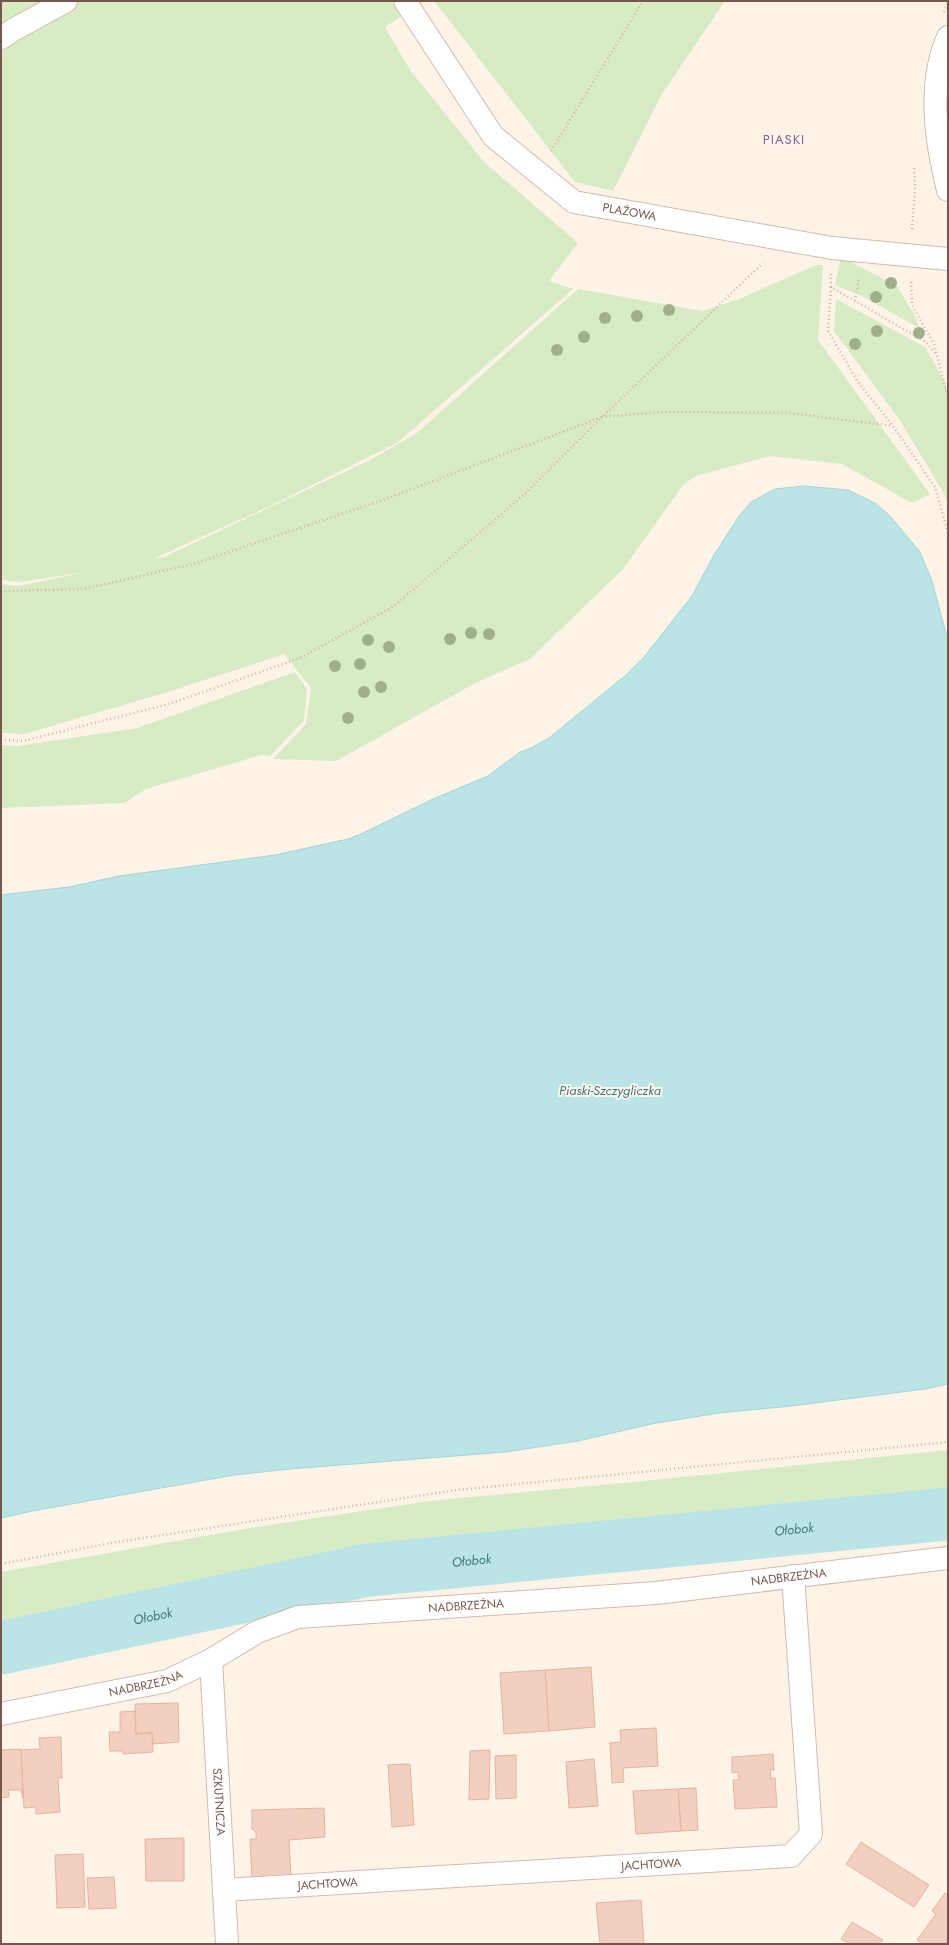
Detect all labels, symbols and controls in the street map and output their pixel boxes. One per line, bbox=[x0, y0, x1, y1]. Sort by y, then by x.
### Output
district label: PIASKI bbox=[763, 130, 805, 149]
street label: PLAŻOWA bbox=[601, 198, 658, 226]
water label: Piaski-Szczygliczka bbox=[559, 1081, 661, 1100]
water label: Ołobok bbox=[773, 1518, 815, 1541]
water label: Ołobok bbox=[451, 1549, 492, 1572]
street label: NADBRZEŻNA bbox=[750, 1564, 828, 1591]
street label: NADBRZEŻNA bbox=[428, 1594, 505, 1617]
water label: Ołobok bbox=[131, 1603, 174, 1630]
street label: NADBRZEŻNA bbox=[107, 1666, 186, 1701]
street label: SZKUTNICZA bbox=[208, 1767, 230, 1836]
street label: JACHTOWA bbox=[619, 1854, 682, 1875]
street label: JACHTOWA bbox=[295, 1873, 358, 1895]

